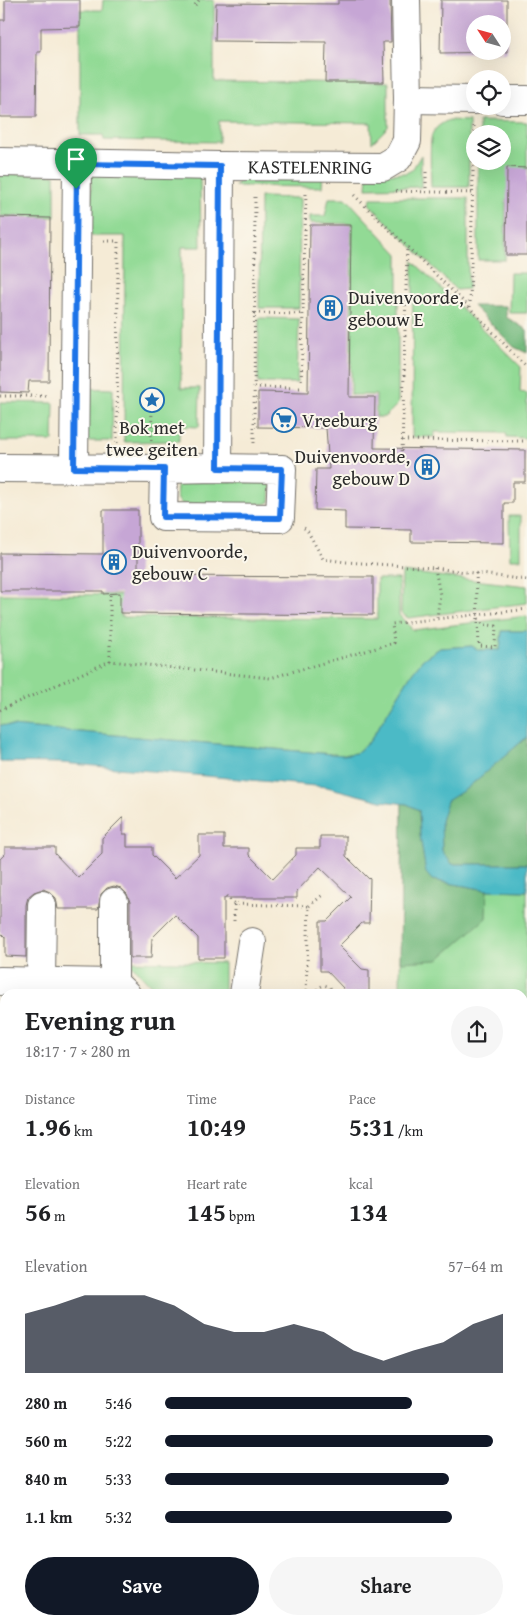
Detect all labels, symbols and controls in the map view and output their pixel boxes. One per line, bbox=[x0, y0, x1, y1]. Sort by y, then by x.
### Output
north arrow bbox=[466, 15, 511, 60]
map controls bbox=[466, 15, 511, 170]
button: locate bbox=[466, 70, 511, 115]
button: layers bbox=[466, 125, 511, 170]
pin bbox=[55, 138, 97, 189]
icon: arrive bbox=[62, 145, 90, 173]
street label: KASTELENRING bbox=[248, 152, 372, 181]
place label: Duivenvoorde, gebouw E bbox=[348, 283, 464, 333]
building icon: Duivenvoorde, gebouw E bbox=[317, 295, 343, 321]
place icon: Bok met twee geiten bbox=[139, 387, 165, 413]
place label: Vreeburg bbox=[302, 406, 378, 434]
supermarket icon: Vreeburg bbox=[271, 407, 297, 433]
place label: Bok met twee geiten bbox=[106, 413, 198, 463]
place label: Duivenvoorde, gebouw D bbox=[294, 442, 410, 492]
building icon: Duivenvoorde, gebouw D bbox=[414, 454, 440, 480]
place label: Duivenvoorde, gebouw C bbox=[132, 537, 248, 587]
building icon: Duivenvoorde, gebouw C bbox=[101, 549, 127, 575]
text: Evening run bbox=[25, 999, 176, 1040]
button: share bbox=[451, 1006, 503, 1058]
text: 18:17 · 7 × 280 m bbox=[25, 1039, 130, 1063]
text: Distance bbox=[25, 1089, 75, 1109]
text: Time bbox=[187, 1089, 217, 1109]
text: Pace bbox=[349, 1089, 376, 1109]
text: 1.96 bbox=[25, 1109, 71, 1145]
text: 10:49 bbox=[187, 1109, 246, 1145]
text: 5:31 bbox=[349, 1109, 395, 1145]
text: km bbox=[71, 1121, 93, 1141]
text: /km bbox=[395, 1121, 423, 1141]
text: Elevation bbox=[25, 1174, 80, 1194]
text: Heart rate bbox=[187, 1174, 247, 1194]
text: kcal bbox=[349, 1174, 373, 1194]
text: 56 bbox=[25, 1194, 51, 1230]
text: 145 bbox=[187, 1194, 226, 1230]
text: 134 bbox=[349, 1194, 388, 1230]
text: m bbox=[51, 1206, 65, 1226]
text: bpm bbox=[226, 1206, 255, 1226]
text: Elevation bbox=[25, 1254, 88, 1278]
text: 57–64 m bbox=[448, 1254, 503, 1278]
text: 280 m bbox=[25, 1391, 67, 1415]
text: 5:46 bbox=[105, 1391, 132, 1415]
text: 560 m bbox=[25, 1429, 67, 1453]
text: 5:22 bbox=[105, 1429, 132, 1453]
text: 840 m bbox=[25, 1467, 67, 1491]
text: 5:33 bbox=[105, 1467, 132, 1491]
text: 1.1 km bbox=[25, 1505, 72, 1529]
text: 5:32 bbox=[105, 1505, 132, 1529]
button: Save bbox=[25, 1557, 259, 1615]
button: Share bbox=[269, 1557, 503, 1615]

